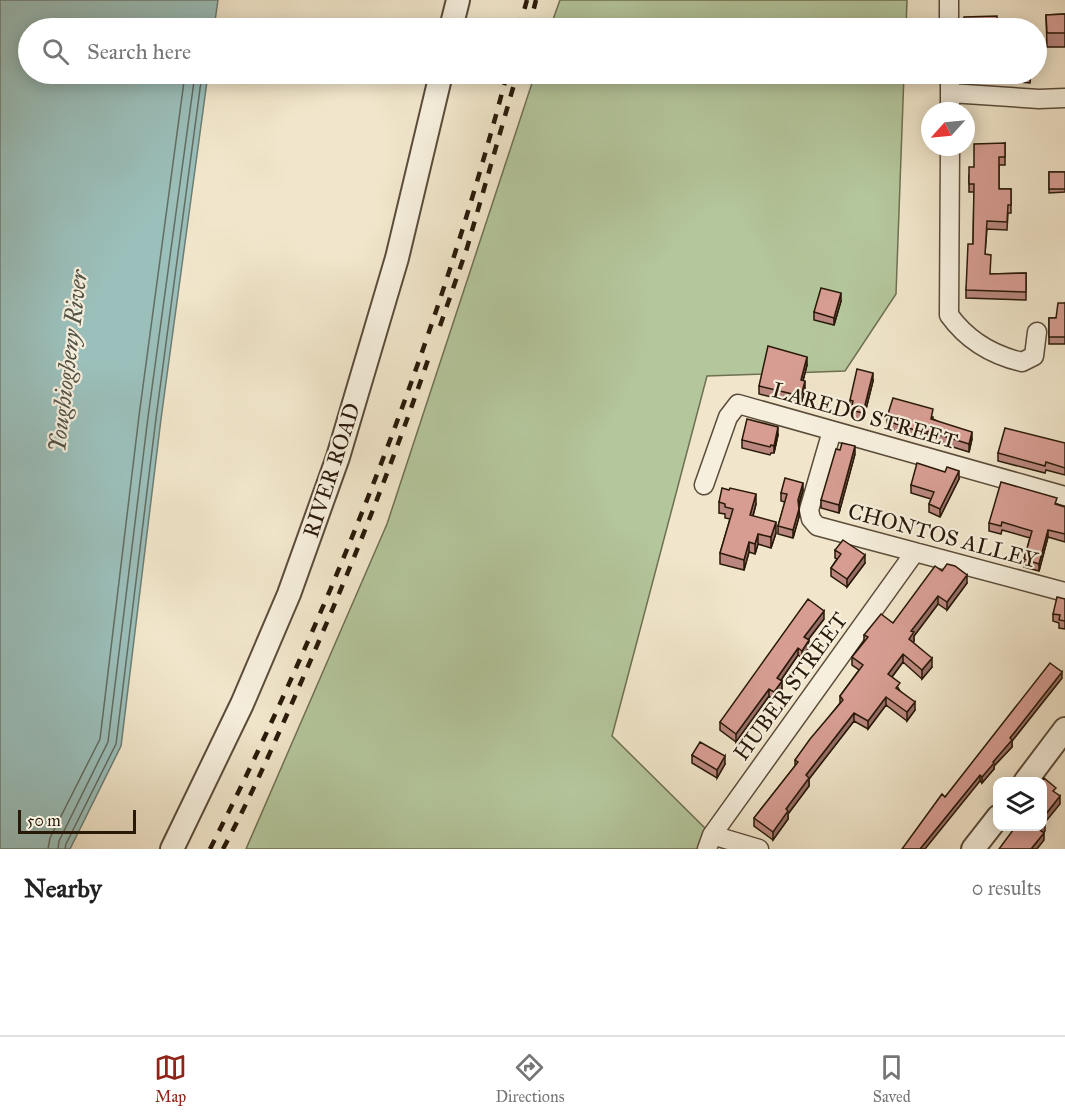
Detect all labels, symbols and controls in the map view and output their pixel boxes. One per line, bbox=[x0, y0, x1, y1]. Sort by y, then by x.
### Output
search box bbox=[18, 18, 1047, 84]
icon: search bbox=[39, 35, 72, 68]
text: Search here bbox=[87, 38, 191, 65]
north arrow bbox=[921, 102, 975, 156]
water label: Youghiogheny River bbox=[42, 266, 94, 454]
street label: LAREDO STREET bbox=[769, 376, 961, 455]
street label: RIVER ROAD bbox=[297, 399, 366, 541]
street label: CHONTOS ALLEY bbox=[845, 497, 1042, 574]
street label: HUBER STREET bbox=[728, 607, 853, 766]
map controls bbox=[993, 777, 1047, 831]
button: layers bbox=[993, 777, 1047, 831]
scale bar bbox=[18, 807, 136, 834]
text: 50 m bbox=[27, 811, 61, 830]
text: Nearby bbox=[24, 872, 102, 904]
text: 0 results bbox=[972, 876, 1041, 900]
tab: Map bbox=[154, 1051, 187, 1106]
tab: Directions bbox=[495, 1051, 564, 1106]
tab: Saved bbox=[873, 1051, 911, 1106]

